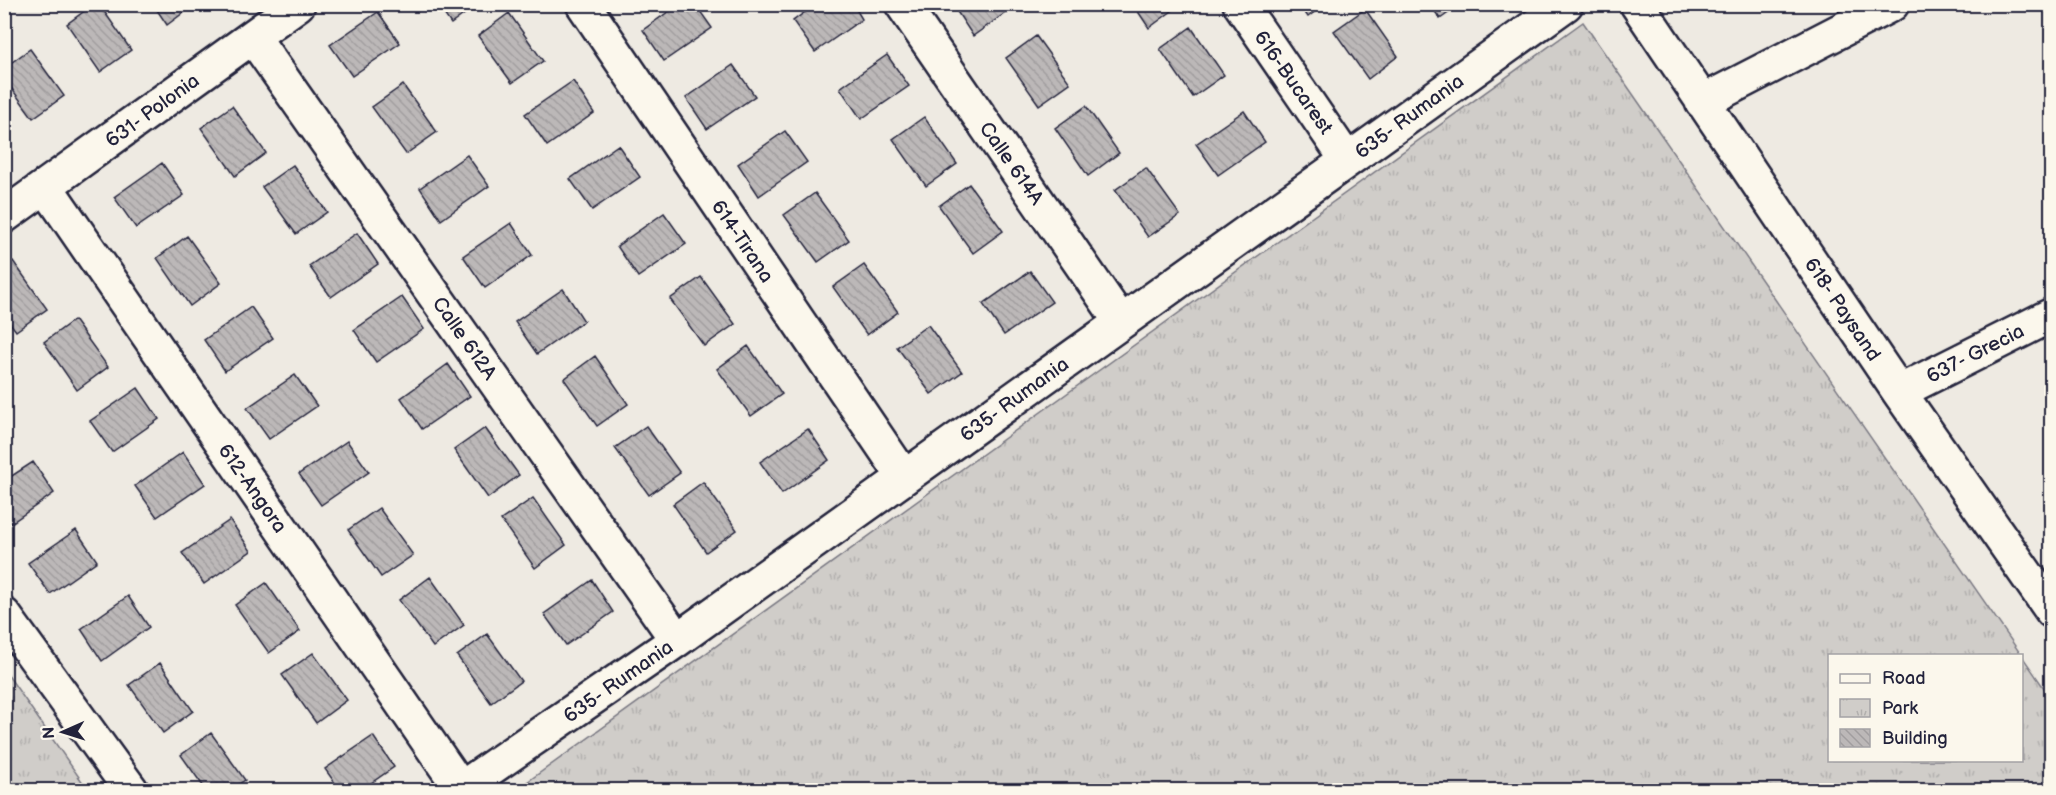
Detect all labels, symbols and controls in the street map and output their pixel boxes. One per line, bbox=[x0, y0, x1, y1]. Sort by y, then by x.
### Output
street label: 616-Bucarest bbox=[1249, 26, 1338, 139]
street label: 631- Polonia bbox=[101, 69, 204, 153]
street label: 635- Rumania bbox=[1351, 69, 1469, 164]
street label: Calle 614A bbox=[974, 117, 1049, 210]
street label: 614-Tirana bbox=[706, 196, 779, 287]
street label: 618- Paysand bbox=[1799, 253, 1886, 366]
street label: Calle 612A bbox=[427, 293, 502, 385]
street label: 637- Grecia bbox=[1923, 319, 2028, 389]
street label: 635- Rumania bbox=[956, 352, 1074, 447]
street label: 612-Angora bbox=[213, 439, 292, 538]
street label: 635- Rumania bbox=[559, 635, 678, 728]
legend bbox=[1828, 654, 2023, 762]
text: Road bbox=[1882, 668, 1926, 689]
text: Park bbox=[1882, 698, 1918, 719]
north arrow bbox=[33, 702, 93, 762]
text: N bbox=[40, 726, 59, 739]
text: Building bbox=[1882, 728, 1948, 749]

